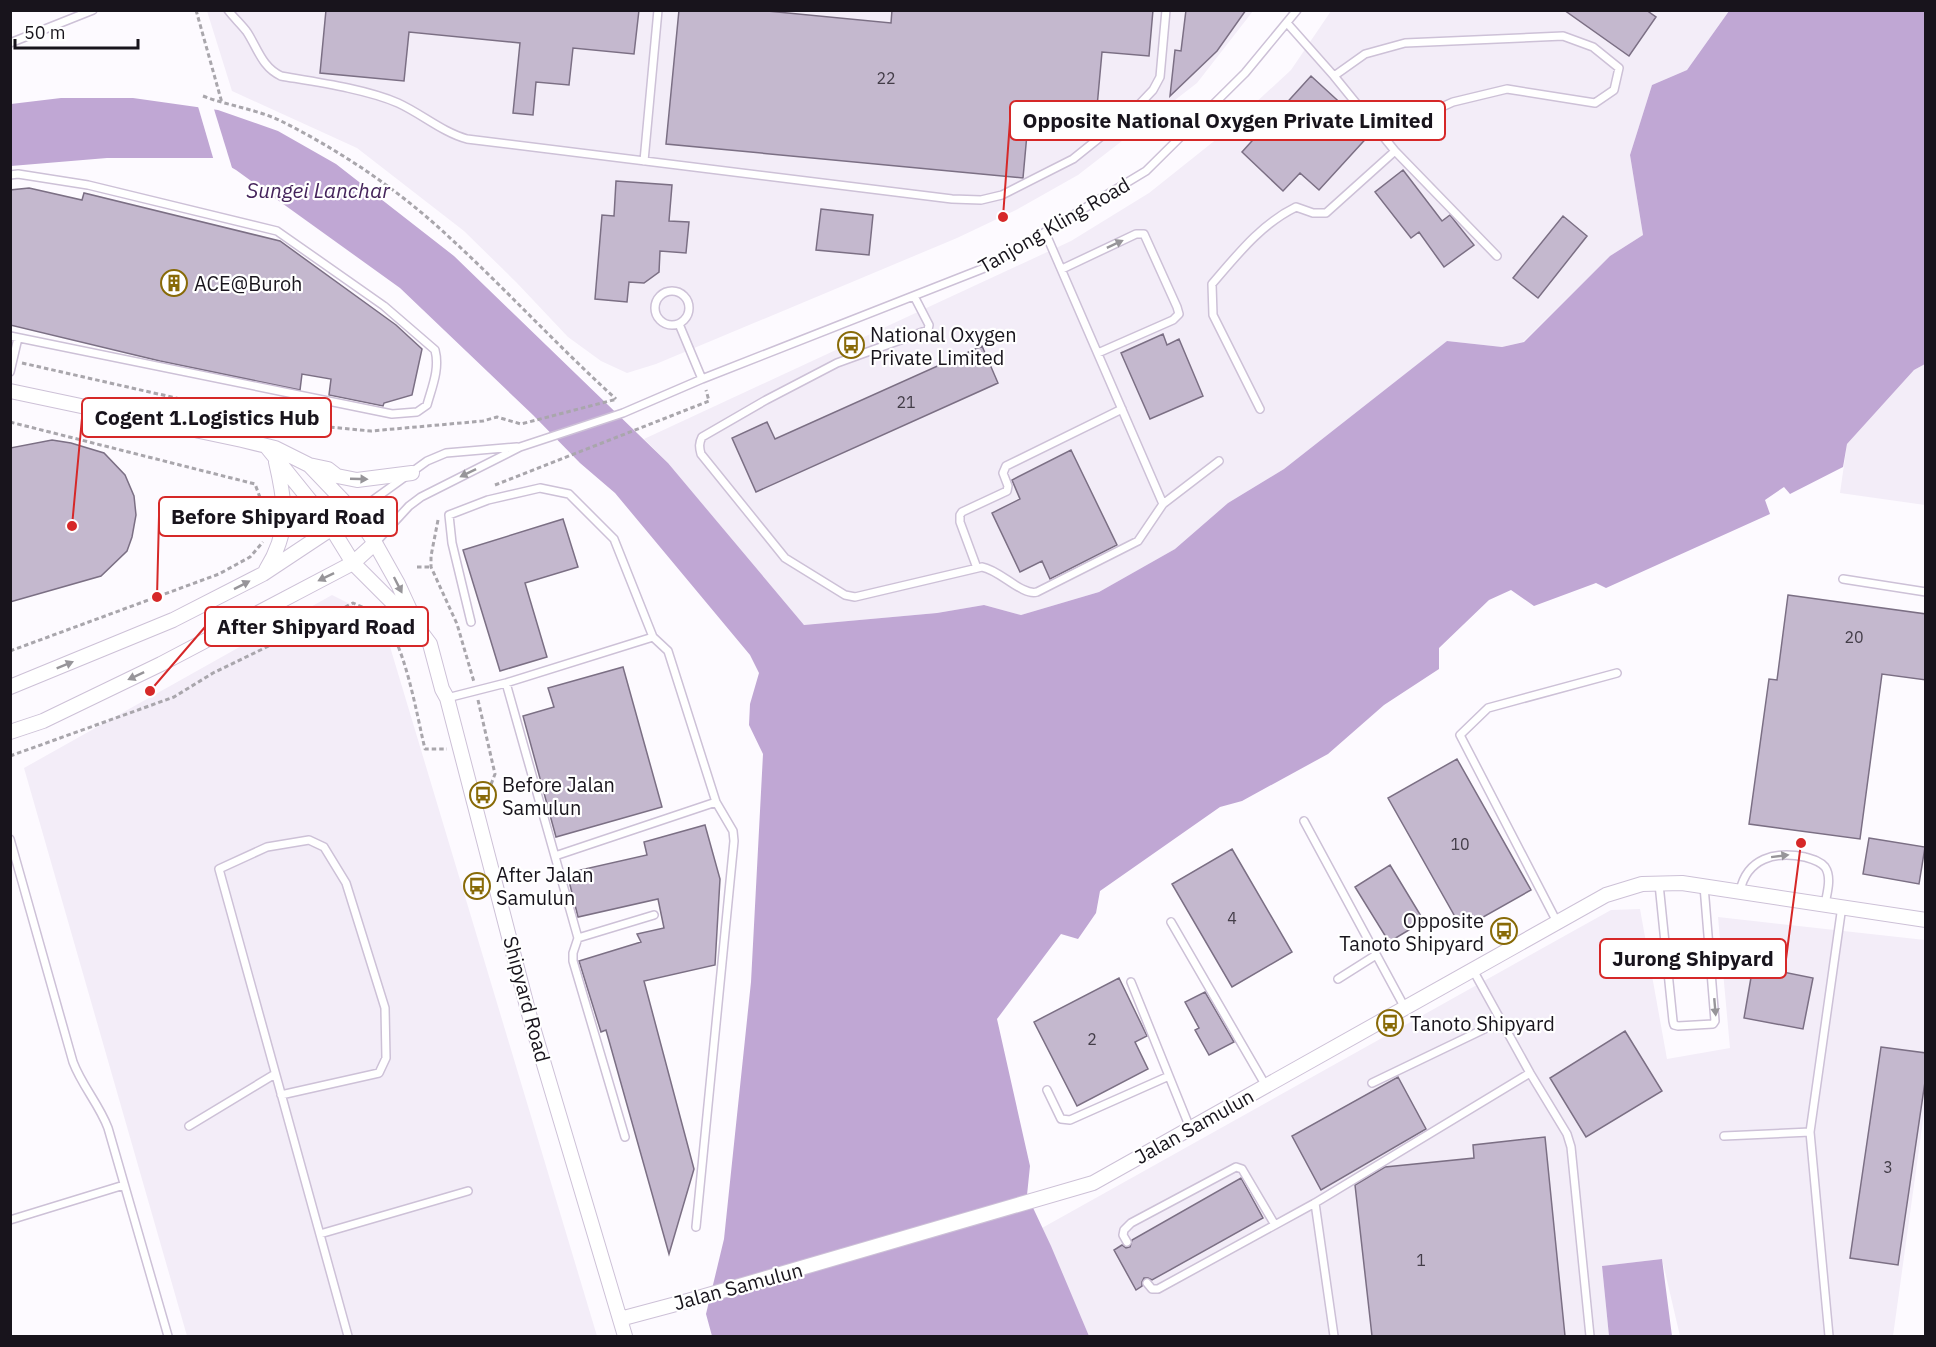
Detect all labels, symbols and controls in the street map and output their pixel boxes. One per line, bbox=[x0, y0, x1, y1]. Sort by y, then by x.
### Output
scale bar bbox=[15, 12, 138, 50]
text: 50 m bbox=[24, 21, 66, 44]
house number: 22 bbox=[876, 68, 896, 88]
callout: Opposite National Oxygen Private Limited bbox=[1010, 101, 1445, 140]
text: Opposite National Oxygen Private Limited bbox=[1023, 106, 1433, 134]
street label: Tanjong Kling Road bbox=[973, 171, 1135, 279]
water label: Sungei Lanchar bbox=[246, 176, 391, 204]
one-way arrow bbox=[1106, 240, 1123, 249]
building icon: ACE@Buroh bbox=[159, 268, 189, 298]
place label: ACE@Buroh bbox=[194, 270, 302, 297]
place label: National Oxygen Private Limited bbox=[870, 321, 1017, 371]
bus stop icon: National Oxygen Private Limited bbox=[836, 330, 866, 360]
house number: 21 bbox=[896, 392, 916, 412]
callout: Cogent 1.Logistics Hub bbox=[82, 398, 331, 437]
text: Cogent 1.Logistics Hub bbox=[94, 403, 320, 431]
one-way arrow bbox=[459, 469, 476, 478]
one-way arrow bbox=[350, 474, 369, 483]
callout: Before Shipyard Road bbox=[159, 497, 397, 536]
text: Before Shipyard Road bbox=[171, 502, 385, 530]
one-way arrow bbox=[318, 572, 335, 582]
one-way arrow bbox=[394, 576, 403, 593]
one-way arrow bbox=[234, 580, 251, 589]
callout: After Shipyard Road bbox=[205, 607, 428, 646]
text: After Shipyard Road bbox=[217, 612, 415, 640]
house number: 20 bbox=[1844, 627, 1864, 647]
one-way arrow bbox=[56, 660, 74, 670]
one-way arrow bbox=[127, 672, 144, 681]
place label: Before Jalan Samulun bbox=[502, 771, 615, 821]
bus stop icon: Before Jalan Samulun bbox=[468, 780, 498, 810]
house number: 10 bbox=[1450, 834, 1470, 854]
one-way arrow bbox=[1771, 851, 1790, 860]
place label: After Jalan Samulun bbox=[496, 861, 594, 911]
bus stop icon: After Jalan Samulun bbox=[462, 871, 492, 901]
place label: Opposite Tanoto Shipyard bbox=[1339, 907, 1484, 957]
house number: 4 bbox=[1227, 908, 1237, 928]
bus stop icon: Opposite Tanoto Shipyard bbox=[1489, 916, 1519, 946]
street label: Shipyard Road bbox=[497, 933, 557, 1065]
callout: Jurong Shipyard bbox=[1600, 939, 1786, 978]
text: Jurong Shipyard bbox=[1612, 944, 1774, 972]
one-way arrow bbox=[1710, 998, 1720, 1017]
bus stop icon: Tanoto Shipyard bbox=[1375, 1008, 1405, 1038]
place label: Tanoto Shipyard bbox=[1410, 1010, 1555, 1037]
house number: 2 bbox=[1087, 1029, 1097, 1049]
street label: Jalan Samulun bbox=[1130, 1082, 1258, 1170]
house number: 3 bbox=[1883, 1157, 1893, 1177]
house number: 1 bbox=[1416, 1250, 1426, 1270]
street label: Jalan Samulun bbox=[671, 1256, 805, 1316]

